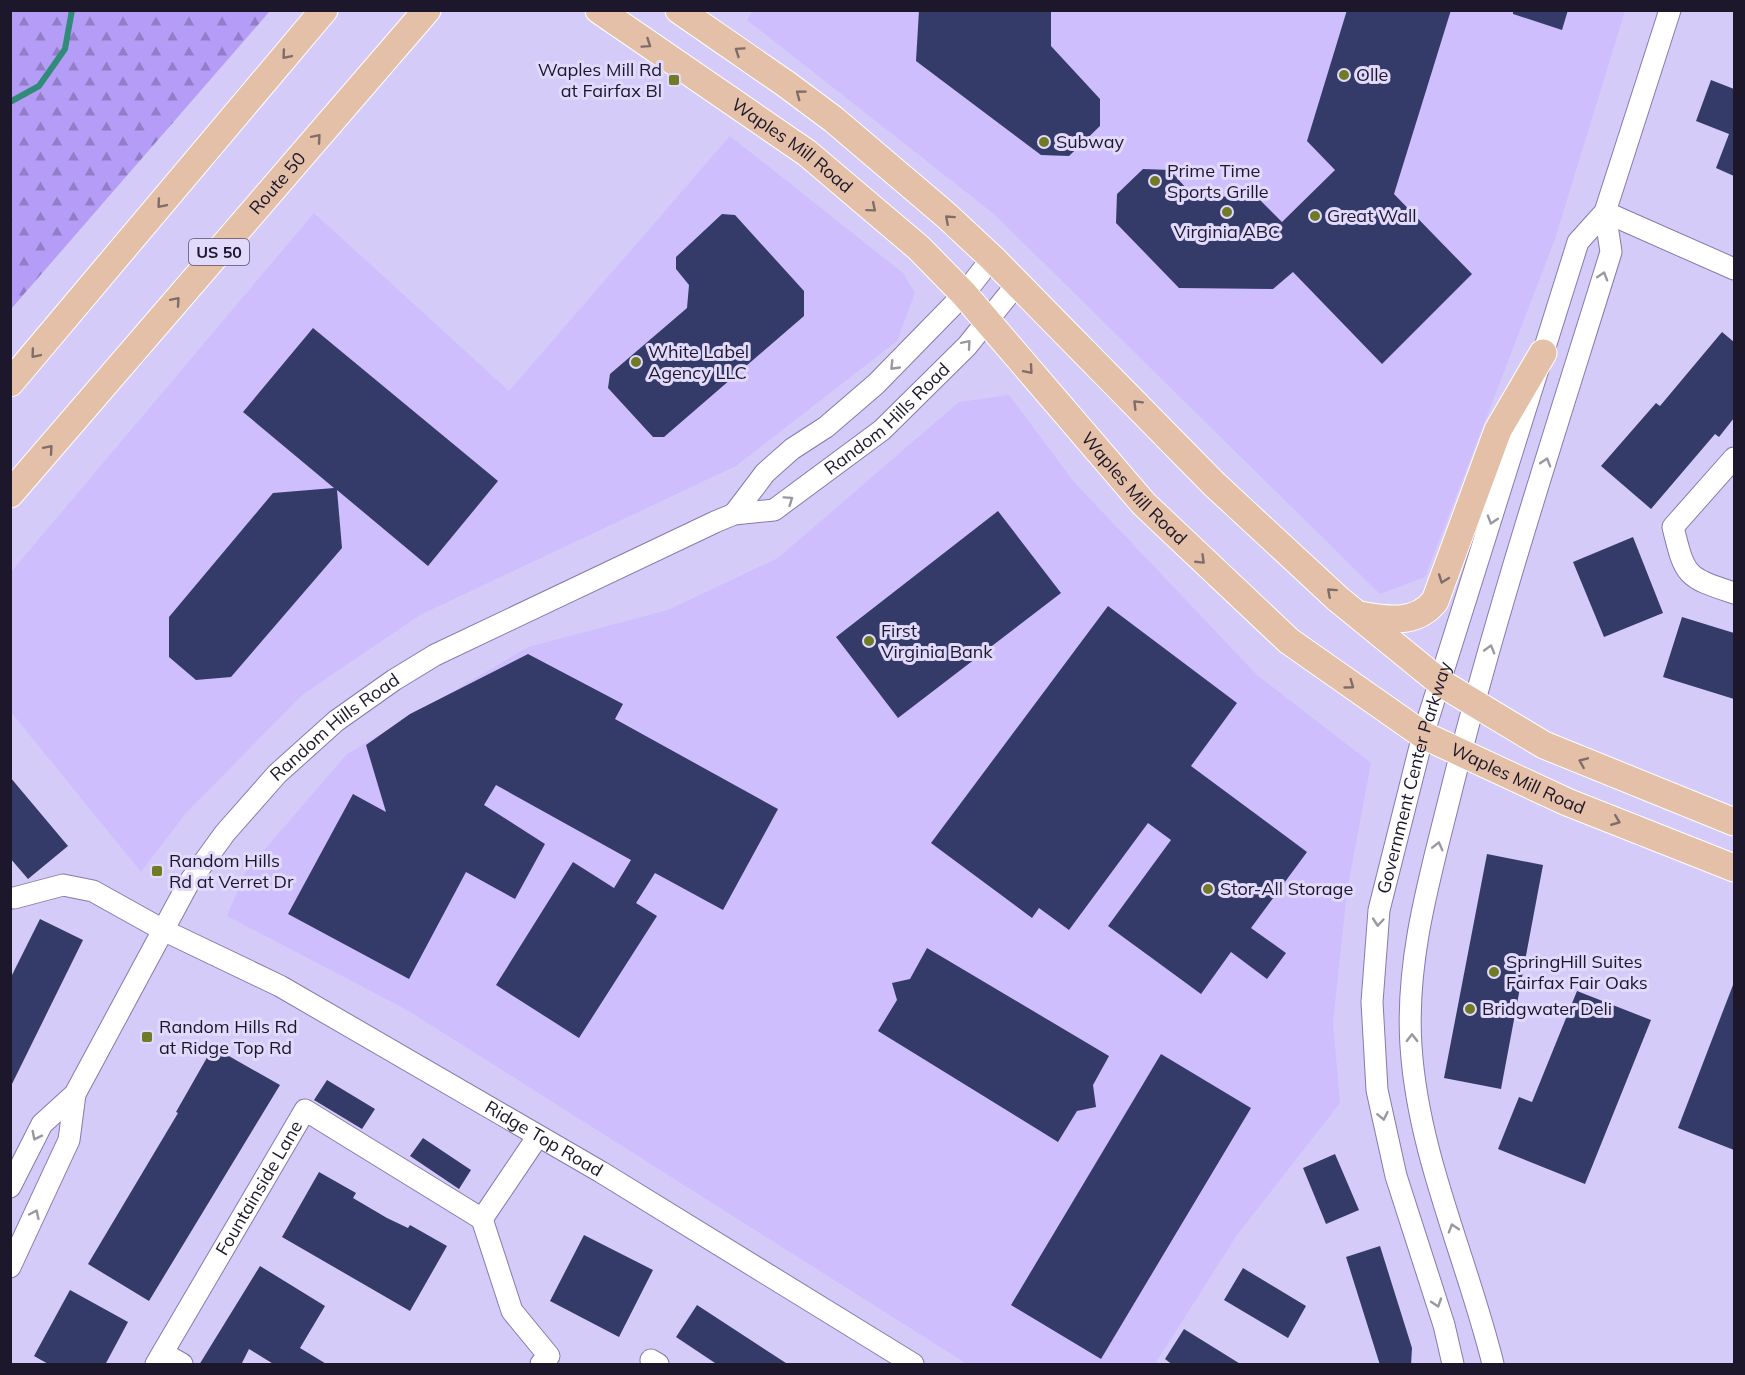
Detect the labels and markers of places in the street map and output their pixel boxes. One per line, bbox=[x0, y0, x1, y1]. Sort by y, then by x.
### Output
place label: Waples Mill Rd at Fairfax Bl bbox=[538, 58, 662, 102]
place label: Olle bbox=[1356, 63, 1388, 86]
marker: Olle bbox=[1337, 68, 1351, 82]
marker: Waples Mill Rd at Fairfax Bl bbox=[667, 73, 681, 87]
place label: Subway bbox=[1056, 130, 1124, 153]
marker: Subway bbox=[1037, 135, 1051, 149]
place label: Prime Time Sports Grille bbox=[1167, 159, 1269, 203]
marker: Prime Time Sports Grille bbox=[1148, 174, 1162, 188]
place label: Great Wall bbox=[1327, 204, 1417, 227]
marker: Virginia ABC bbox=[1220, 205, 1234, 219]
marker: Great Wall bbox=[1308, 209, 1322, 223]
place label: Virginia ABC bbox=[1174, 220, 1280, 243]
place label: White Label Agency LLC bbox=[648, 340, 749, 384]
marker: White Label Agency LLC bbox=[629, 355, 643, 369]
place label: First Virginia Bank bbox=[881, 619, 993, 663]
marker: First Virginia Bank bbox=[862, 634, 876, 648]
place label: Random Hills Rd at Verret Dr bbox=[169, 849, 294, 893]
marker: Random Hills Rd at Verret Dr bbox=[150, 864, 164, 878]
place label: Stor-All Storage bbox=[1220, 877, 1353, 900]
marker: Stor-All Storage bbox=[1201, 882, 1215, 896]
place label: SpringHill Suites Fairfax Fair Oaks bbox=[1506, 950, 1648, 994]
marker: SpringHill Suites Fairfax Fair Oaks bbox=[1487, 965, 1501, 979]
place label: Bridgwater Deli bbox=[1482, 997, 1612, 1020]
marker: Bridgwater Deli bbox=[1463, 1002, 1477, 1016]
place label: Random Hills Rd at Ridge Top Rd bbox=[159, 1015, 298, 1059]
marker: Random Hills Rd at Ridge Top Rd bbox=[140, 1030, 154, 1044]

